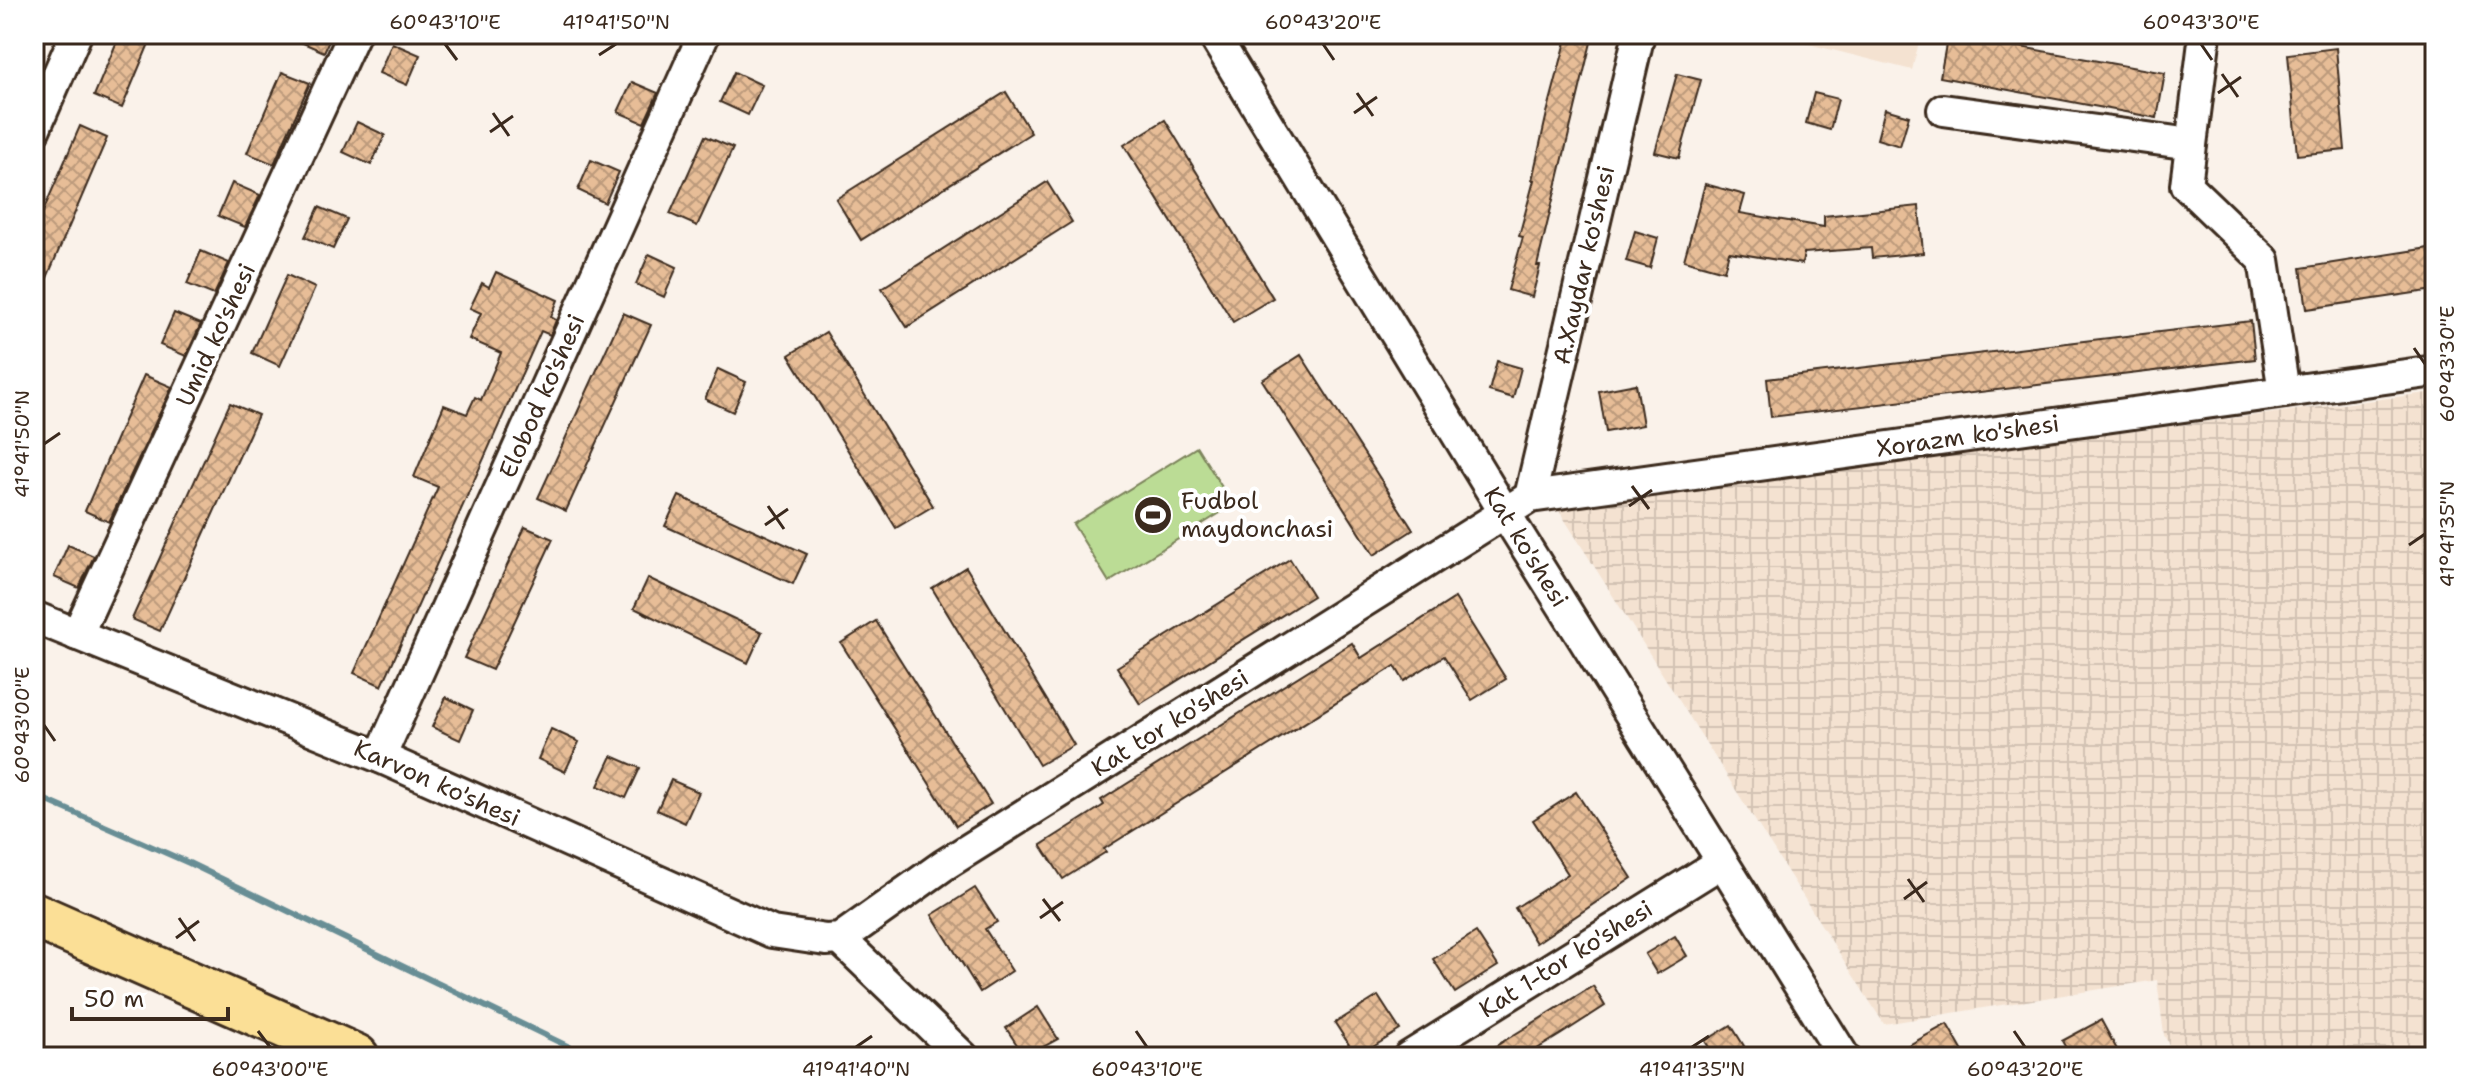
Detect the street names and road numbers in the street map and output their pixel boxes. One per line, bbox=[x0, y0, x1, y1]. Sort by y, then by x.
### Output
street label: A.Xaydar ko'shesi bbox=[1546, 162, 1622, 368]
street label: Umid ko'shesi bbox=[169, 258, 263, 412]
street label: Elobod ko'shesi bbox=[492, 309, 592, 483]
street label: Xorazm ko'shesi bbox=[1875, 407, 2061, 465]
street label: Kat ko'shesi bbox=[1476, 481, 1576, 613]
street label: Kat tor ko'shesi bbox=[1085, 662, 1255, 784]
street label: Karvon ko'shesi bbox=[349, 732, 525, 834]
street label: Kat 1-tor ko'shesi bbox=[1473, 893, 1659, 1025]

